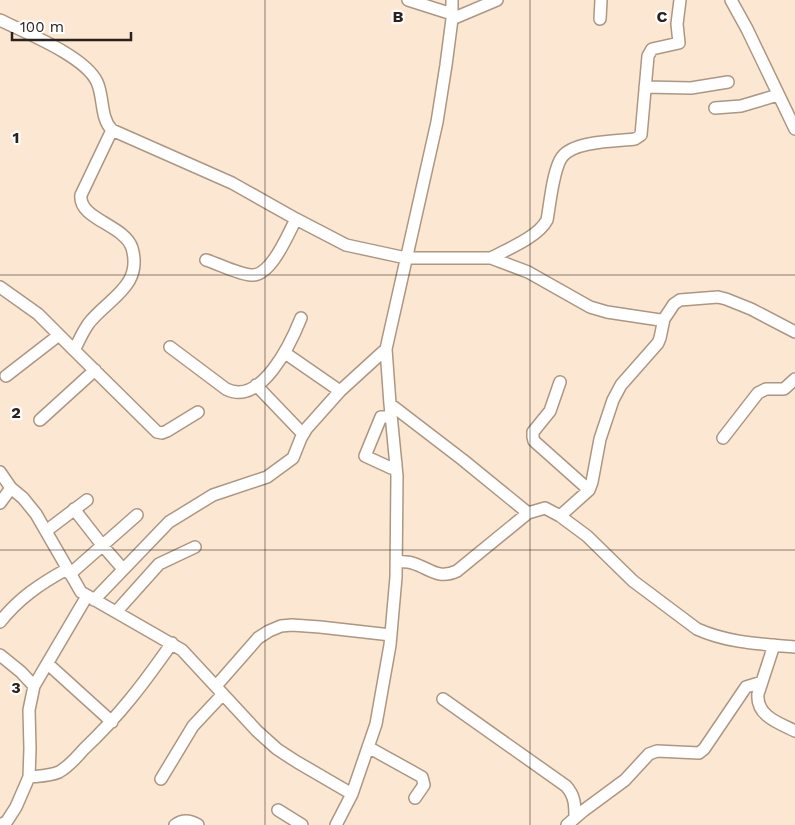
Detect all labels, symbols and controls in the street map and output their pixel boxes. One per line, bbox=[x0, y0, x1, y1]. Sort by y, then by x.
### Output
text: B bbox=[393, 7, 404, 26]
text: C bbox=[657, 7, 668, 26]
scale bar bbox=[12, 10, 131, 42]
text: 100 m bbox=[20, 18, 64, 36]
text: 1 bbox=[13, 128, 19, 147]
text: 2 bbox=[11, 403, 21, 422]
text: 3 bbox=[11, 678, 21, 697]

